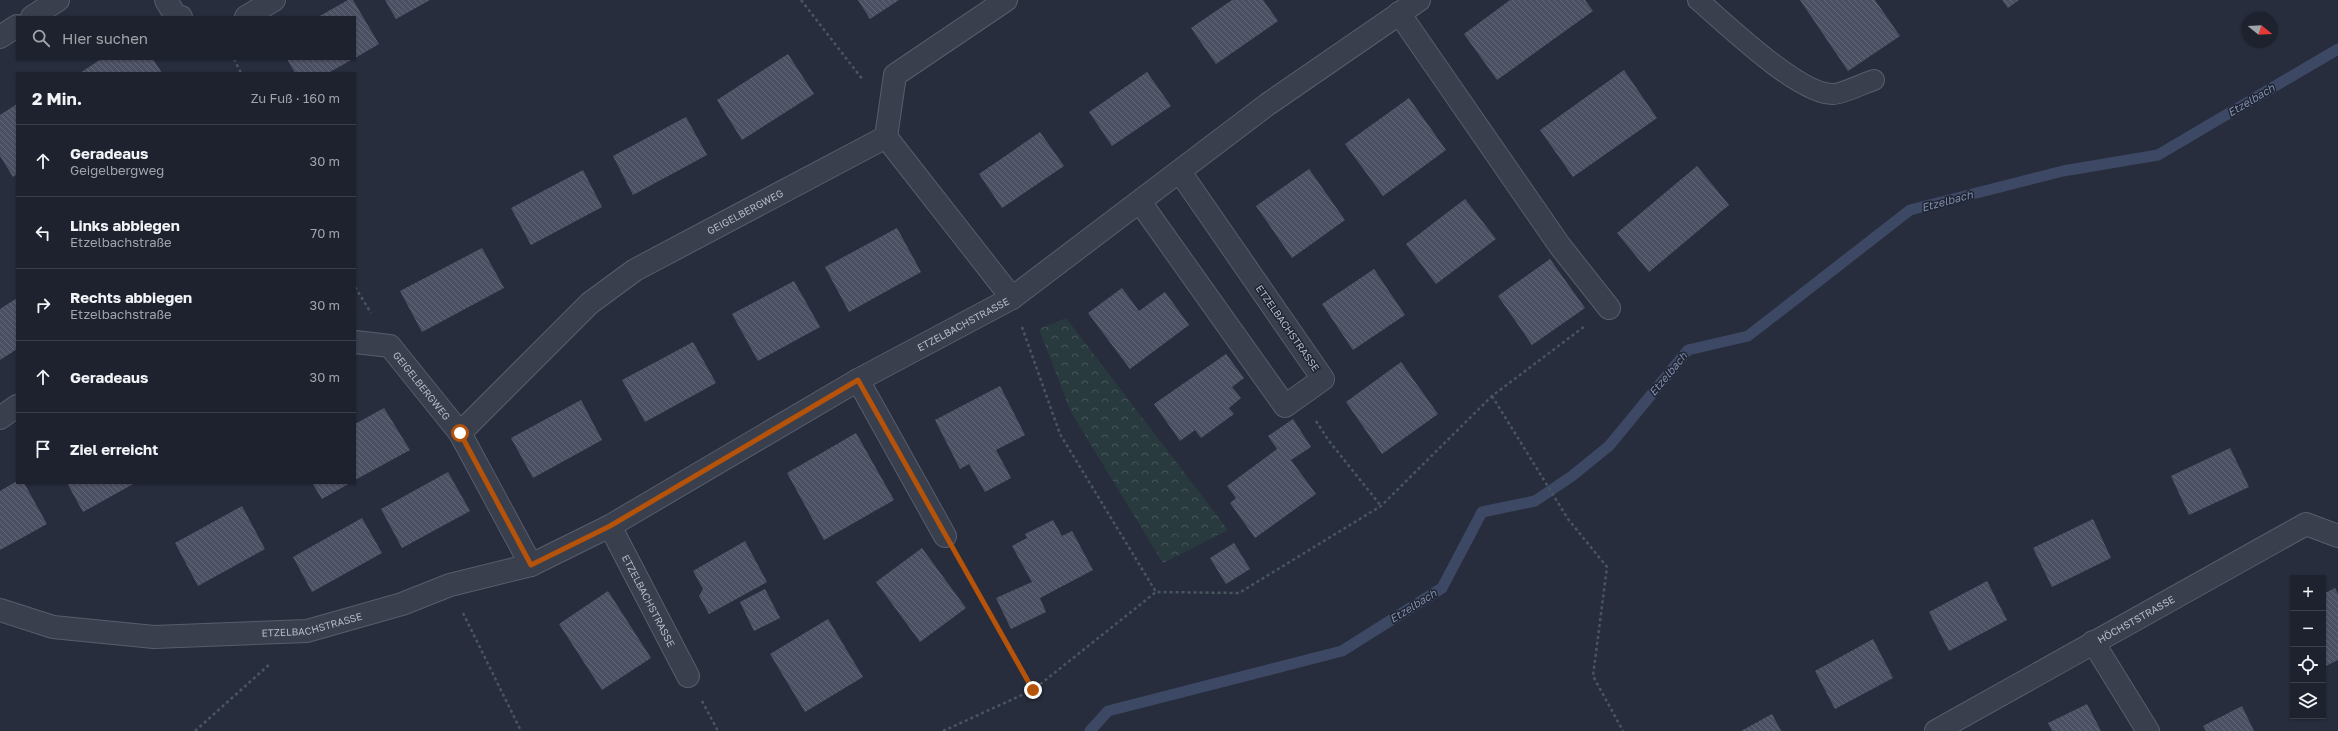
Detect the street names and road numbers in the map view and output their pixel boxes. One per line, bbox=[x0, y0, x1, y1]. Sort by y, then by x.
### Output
street label: GEIGELBERGWEG bbox=[705, 187, 785, 237]
street label: ETZELBACHSTRASSE bbox=[1254, 283, 1322, 373]
street label: ETZELBACHSTRASSE bbox=[915, 295, 1011, 353]
street label: GEIGELBERGWEG bbox=[391, 349, 453, 422]
street label: ETZELBACHSTRASSE bbox=[620, 552, 678, 649]
street label: HÖCHSTSTRASSE bbox=[2095, 593, 2177, 646]
street label: ETZELBACHSTRASSE bbox=[261, 610, 363, 639]

